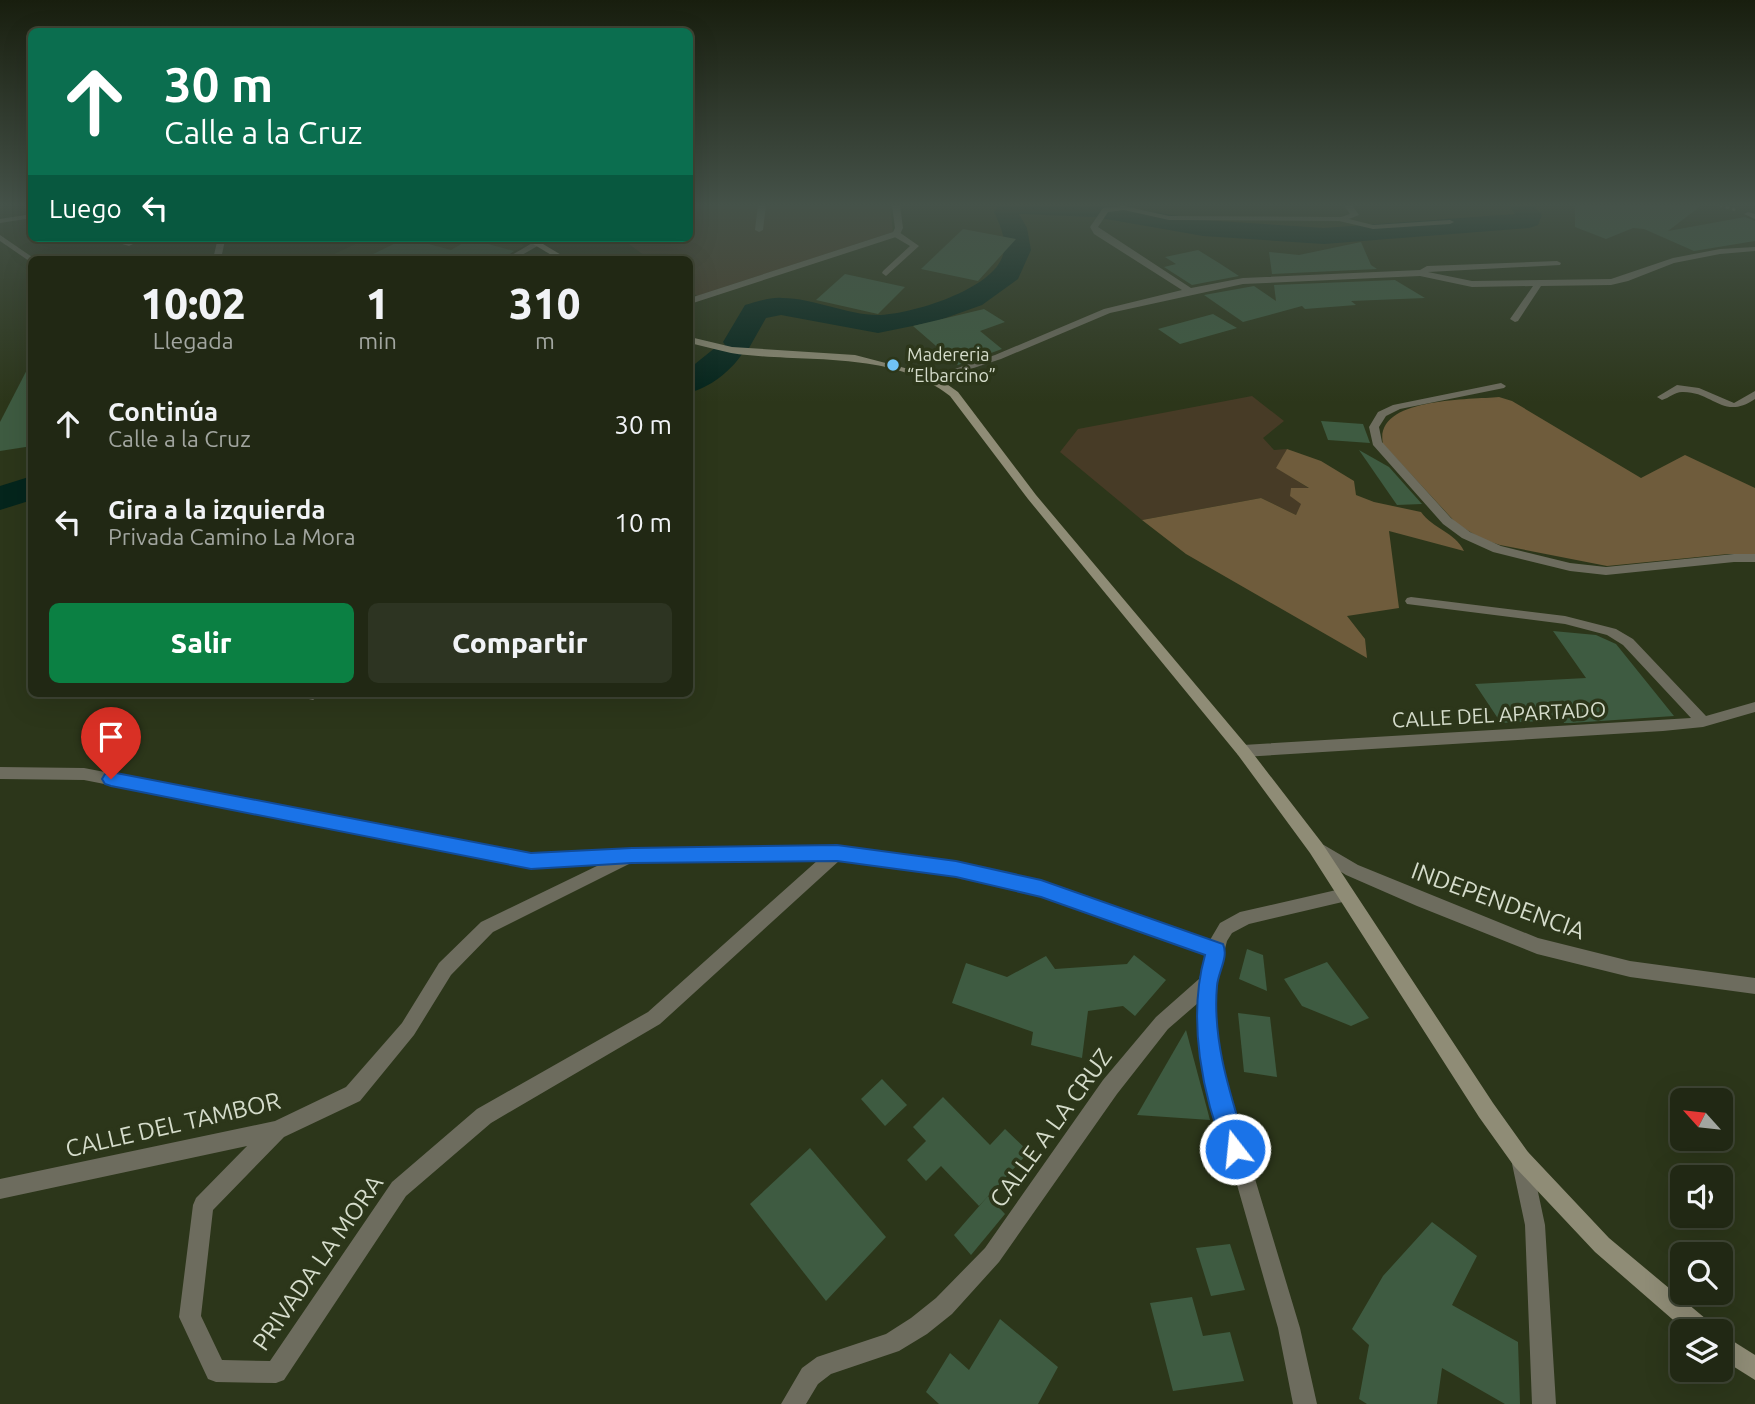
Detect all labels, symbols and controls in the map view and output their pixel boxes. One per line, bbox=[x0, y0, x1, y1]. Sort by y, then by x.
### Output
icon: ahead bbox=[49, 56, 140, 147]
text: 30 m bbox=[164, 56, 273, 111]
text: Calle a la Cruz bbox=[164, 114, 363, 150]
icon: left bbox=[136, 189, 174, 227]
text: Luego bbox=[49, 194, 122, 223]
text: 10:02 bbox=[141, 280, 246, 327]
text: 1 bbox=[366, 280, 389, 327]
text: 310 bbox=[509, 280, 580, 327]
text: Llegada bbox=[153, 328, 233, 353]
text: min bbox=[358, 328, 397, 353]
text: m bbox=[535, 328, 555, 353]
place label: Madereria “Elbarcino” bbox=[907, 344, 996, 385]
marker: Madereria “Elbarcino” bbox=[885, 357, 901, 373]
text: Continúa bbox=[108, 397, 218, 426]
icon: ahead bbox=[49, 405, 87, 443]
text: 30 m bbox=[614, 410, 672, 439]
text: Calle a la Cruz bbox=[108, 426, 251, 451]
text: Gira a la izquierda bbox=[108, 495, 326, 524]
icon: left bbox=[49, 503, 87, 541]
text: 10 m bbox=[614, 508, 672, 537]
text: Privada Camino La Mora bbox=[108, 524, 356, 549]
button: Salir bbox=[49, 603, 354, 683]
button: Compartir bbox=[368, 603, 672, 683]
street label: CALLE DEL APARTADO bbox=[1391, 696, 1607, 732]
pin bbox=[81, 707, 141, 779]
icon: arrive bbox=[92, 718, 130, 756]
street label: INDEPENDENCIA bbox=[1408, 857, 1589, 945]
street label: CALLE A LA CRUZ bbox=[984, 1043, 1117, 1212]
street label: CALLE DEL TAMBOR bbox=[63, 1087, 283, 1162]
north arrow bbox=[1670, 1088, 1732, 1152]
map controls bbox=[1670, 1088, 1733, 1382]
position arrow bbox=[1198, 1112, 1272, 1186]
button: sound bbox=[1670, 1165, 1733, 1228]
street label: PRIVADA LA MORA bbox=[247, 1170, 388, 1355]
button: search bbox=[1670, 1242, 1733, 1305]
button: layers bbox=[1670, 1319, 1733, 1382]

